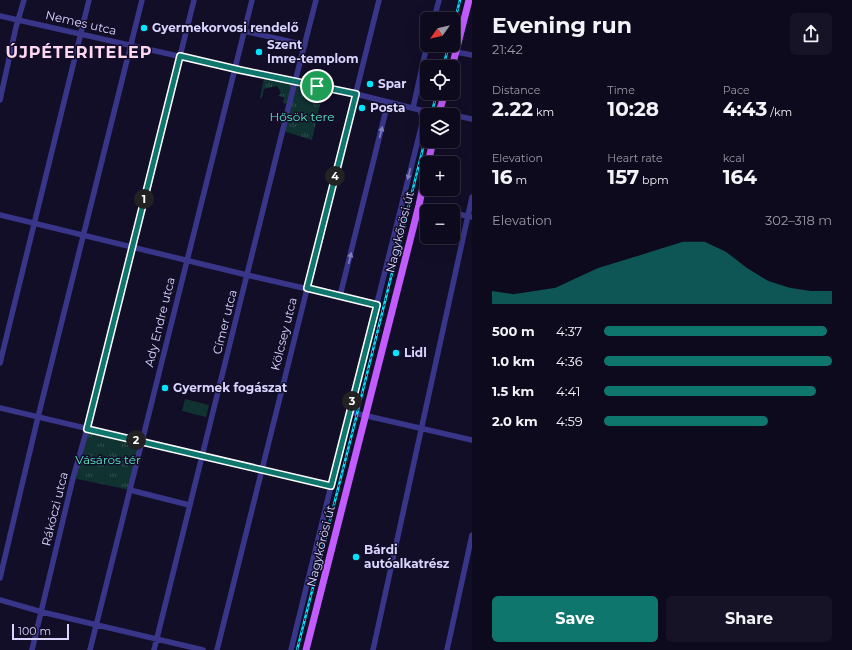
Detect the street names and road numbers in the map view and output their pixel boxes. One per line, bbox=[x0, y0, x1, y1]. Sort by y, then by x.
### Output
street label: Nemes utca bbox=[44, 7, 118, 38]
street label: Nagykőrösi út bbox=[382, 190, 417, 274]
street label: Ady Endre utca bbox=[141, 275, 178, 368]
street label: Címer utca bbox=[209, 288, 240, 356]
street label: Kölcsey utca bbox=[267, 296, 300, 372]
street label: Rákóczi utca bbox=[38, 470, 71, 547]
street label: Nagykőrösi út bbox=[303, 504, 338, 588]

